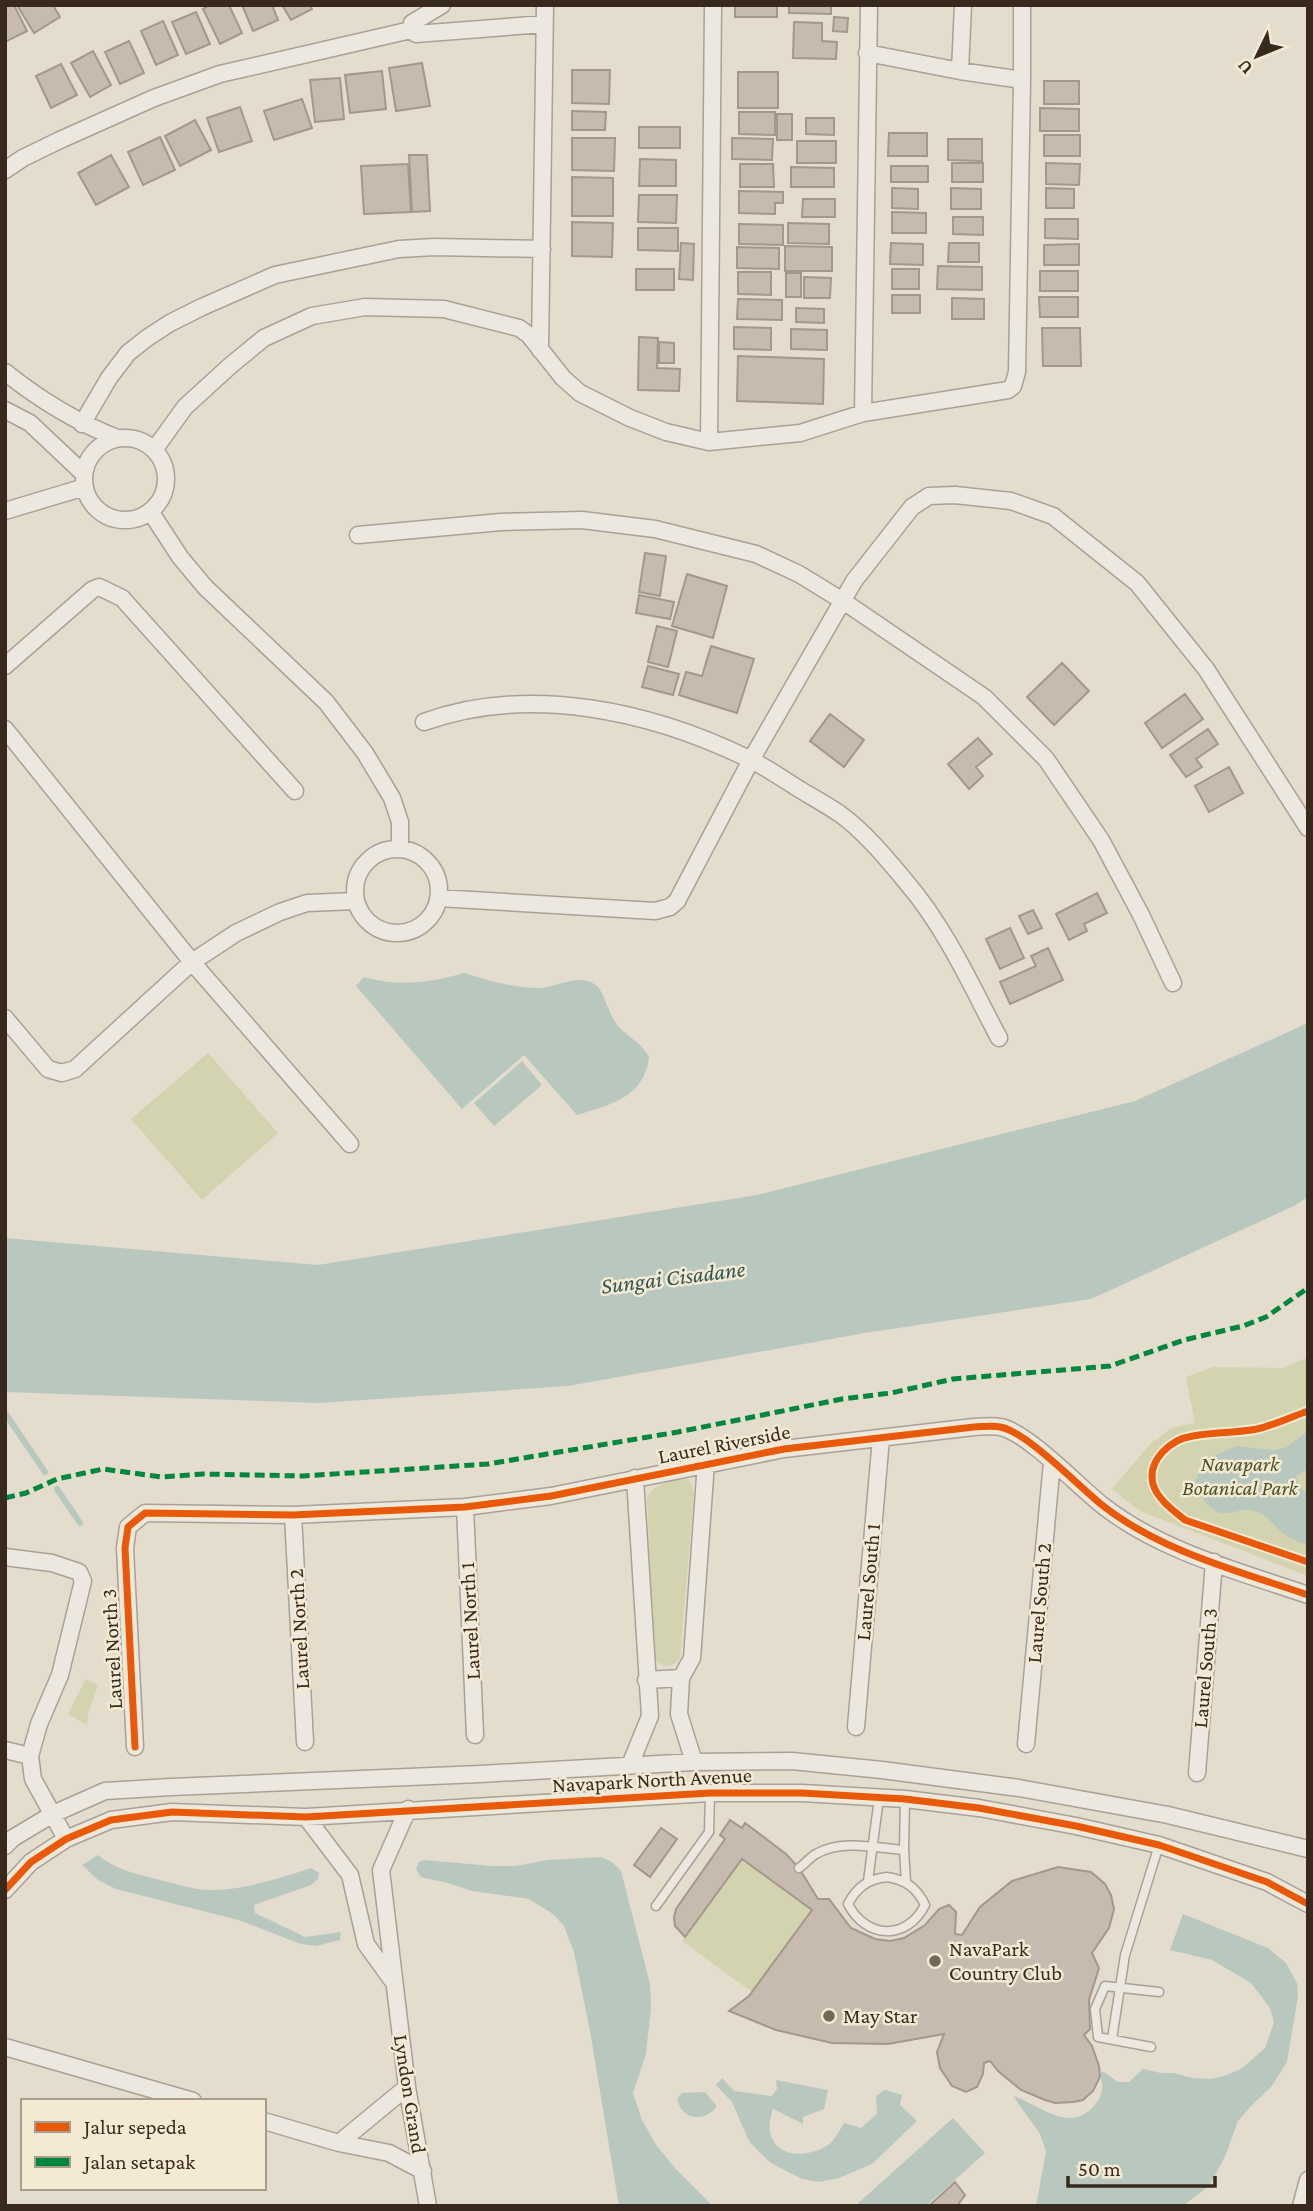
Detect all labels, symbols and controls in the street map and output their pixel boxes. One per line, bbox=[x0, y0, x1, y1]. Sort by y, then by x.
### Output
north arrow bbox=[1222, 21, 1292, 91]
text: U bbox=[1233, 55, 1257, 79]
water label: Sungai Cisadane bbox=[599, 1255, 747, 1299]
street label: Laurel Riverside bbox=[656, 1419, 792, 1469]
park label: Navapark Botanical Park bbox=[1182, 1452, 1299, 1500]
street label: Laurel South 1 bbox=[851, 1522, 885, 1642]
street label: Laurel South 2 bbox=[1022, 1542, 1056, 1664]
street label: Laurel North 1 bbox=[455, 1562, 485, 1680]
street label: Laurel North 2 bbox=[284, 1568, 314, 1690]
street label: Laurel North 3 bbox=[97, 1588, 127, 1710]
street label: Laurel South 3 bbox=[1188, 1607, 1222, 1729]
street label: Navapark North Avenue bbox=[551, 1763, 753, 1797]
place label: NavaPark Country Club bbox=[949, 1937, 1062, 1985]
marker: NavaPark Country Club bbox=[927, 1953, 943, 1969]
place label: May Star bbox=[843, 2004, 918, 2028]
marker: May Star bbox=[821, 2008, 837, 2024]
street label: Lyndon Grand bbox=[389, 2033, 431, 2155]
legend bbox=[21, 2099, 266, 2190]
text: Jalur sepeda bbox=[82, 2115, 187, 2139]
scale bar bbox=[1068, 2144, 1215, 2188]
text: Jalan setapak bbox=[82, 2150, 195, 2174]
text: 50 m bbox=[1078, 2157, 1121, 2181]

